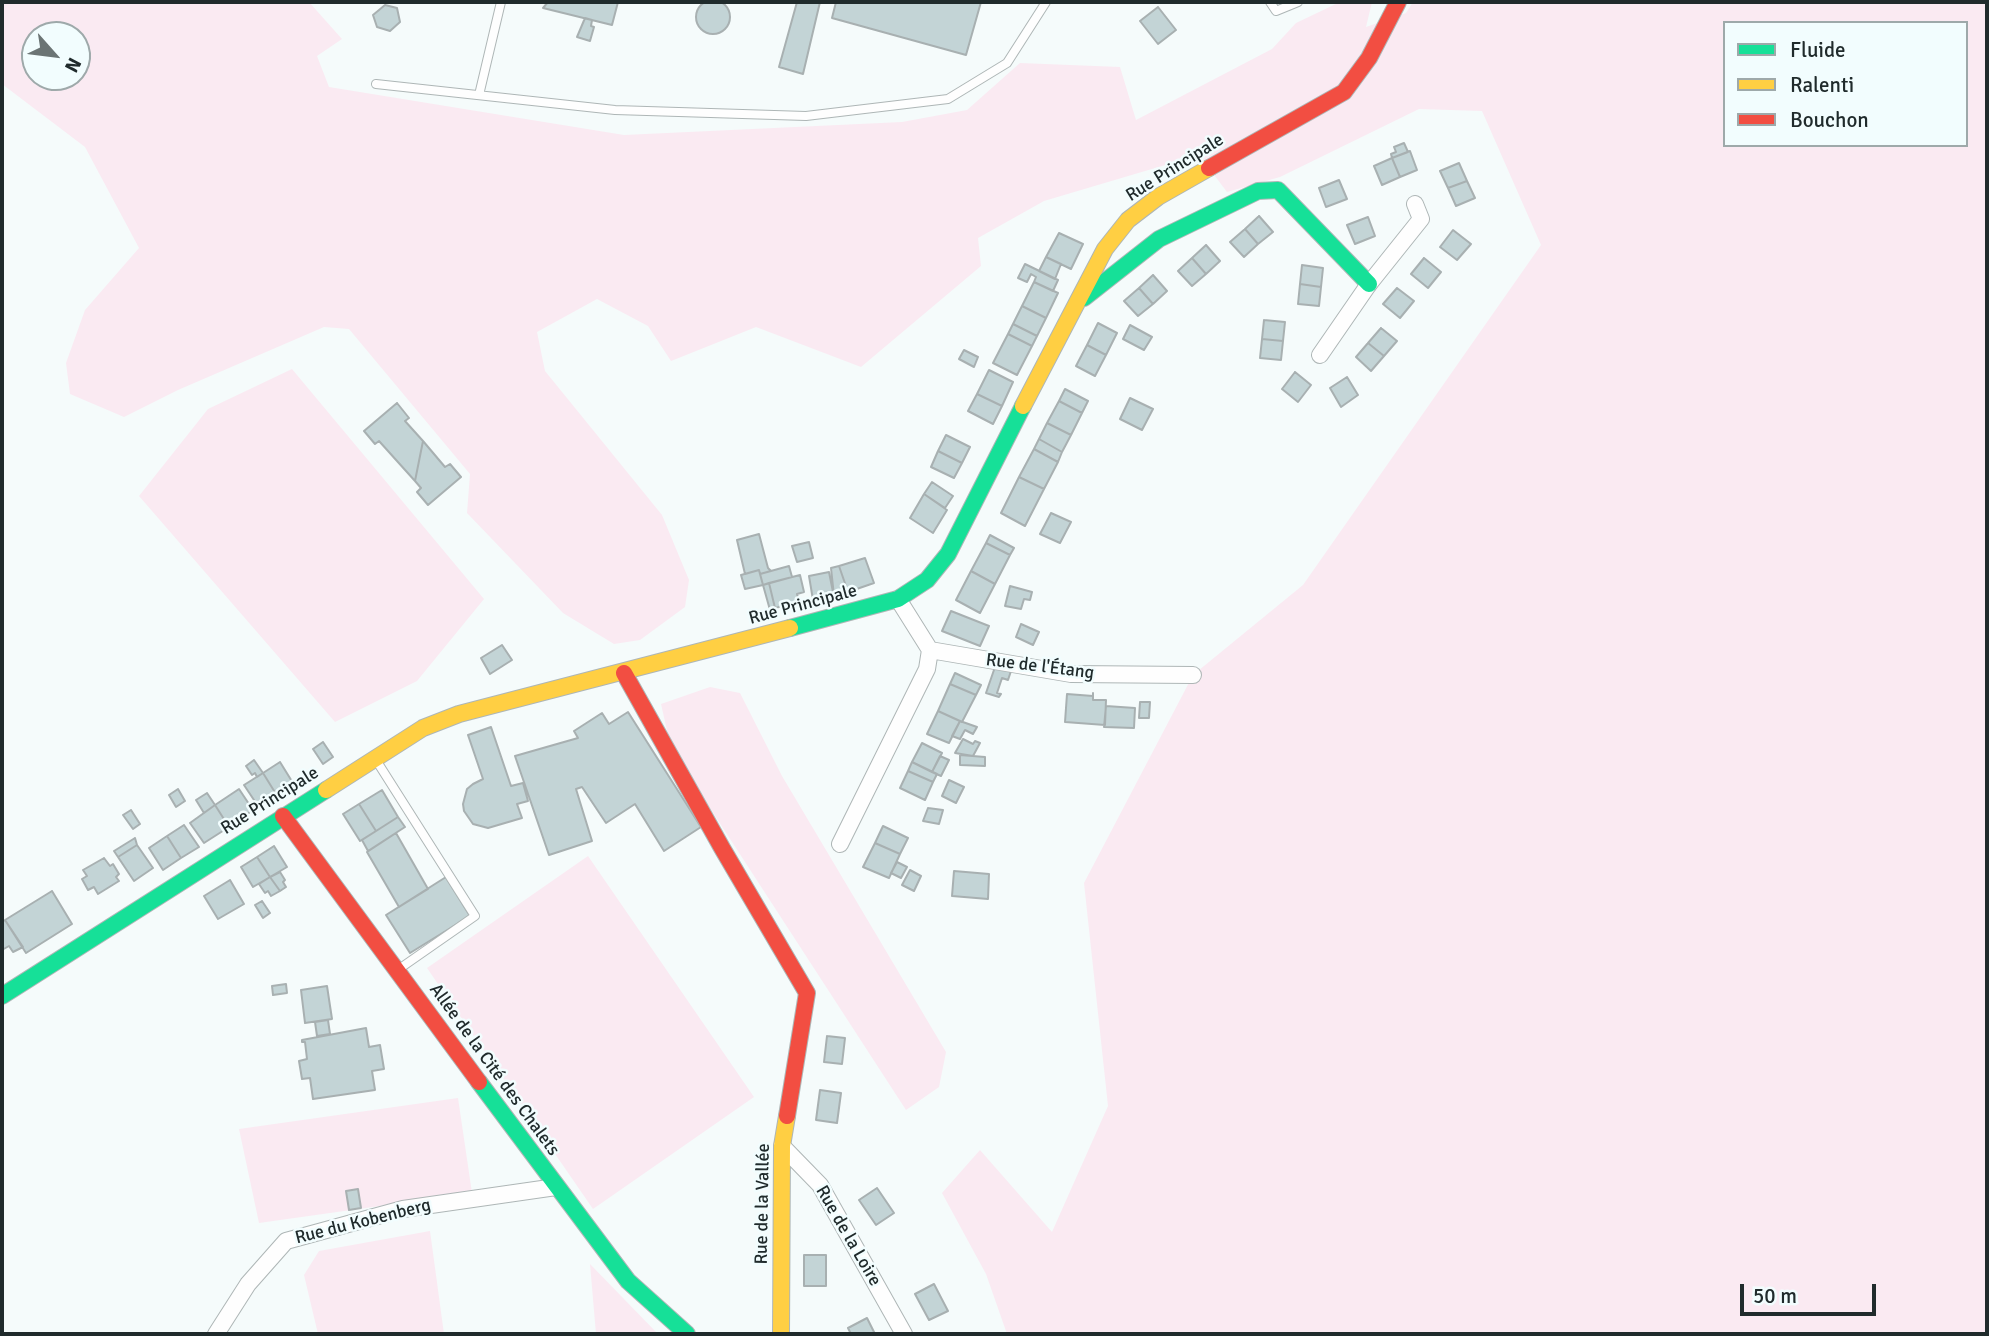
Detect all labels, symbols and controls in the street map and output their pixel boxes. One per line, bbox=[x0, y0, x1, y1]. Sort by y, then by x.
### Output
north arrow bbox=[21, 21, 91, 91]
legend bbox=[1723, 21, 1968, 147]
text: Fluide bbox=[1790, 37, 1846, 63]
text: N bbox=[59, 53, 86, 76]
text: Ralenti bbox=[1790, 72, 1854, 98]
text: Bouchon bbox=[1790, 107, 1869, 133]
street label: Rue Principale bbox=[1122, 129, 1228, 207]
street label: Rue Principale bbox=[747, 580, 859, 630]
street label: Rue de l'Étang bbox=[985, 650, 1095, 684]
street label: Rue Principale bbox=[217, 762, 323, 840]
street label: Allée de la Cité des Chalets bbox=[424, 980, 564, 1160]
street label: Rue de la Vallée bbox=[751, 1143, 775, 1265]
street label: Rue de la Loire bbox=[811, 1182, 885, 1290]
street label: Rue du Kobenberg bbox=[293, 1195, 433, 1249]
scale bar bbox=[1744, 1270, 1881, 1314]
text: 50 m bbox=[1753, 1283, 1797, 1309]

